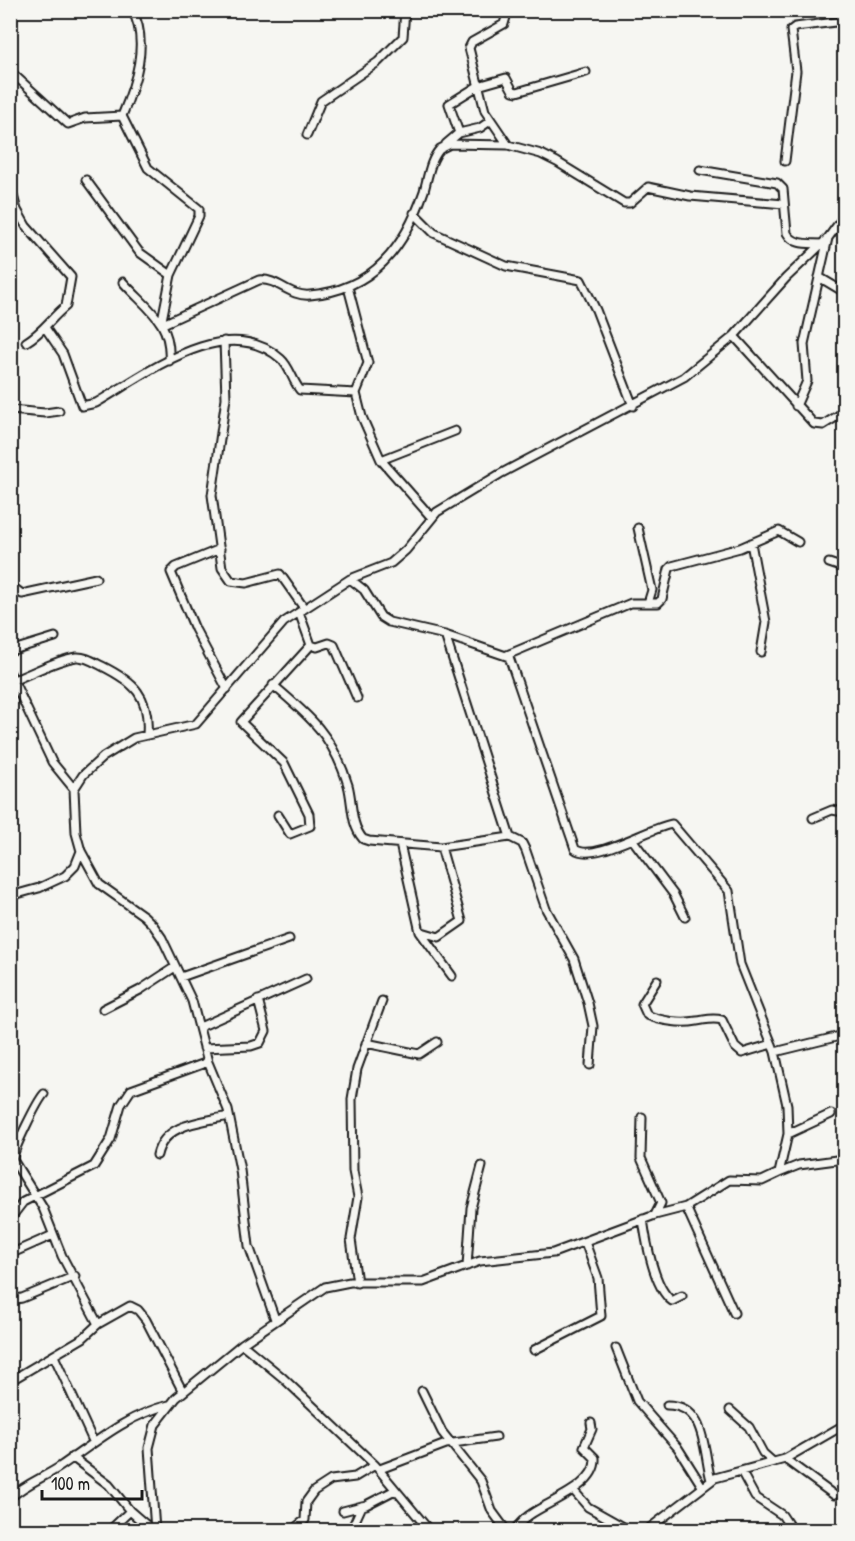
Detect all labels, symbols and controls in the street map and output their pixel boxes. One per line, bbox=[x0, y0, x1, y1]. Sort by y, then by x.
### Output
scale bar bbox=[42, 1463, 142, 1501]
text: 100 m bbox=[51, 1471, 90, 1496]

